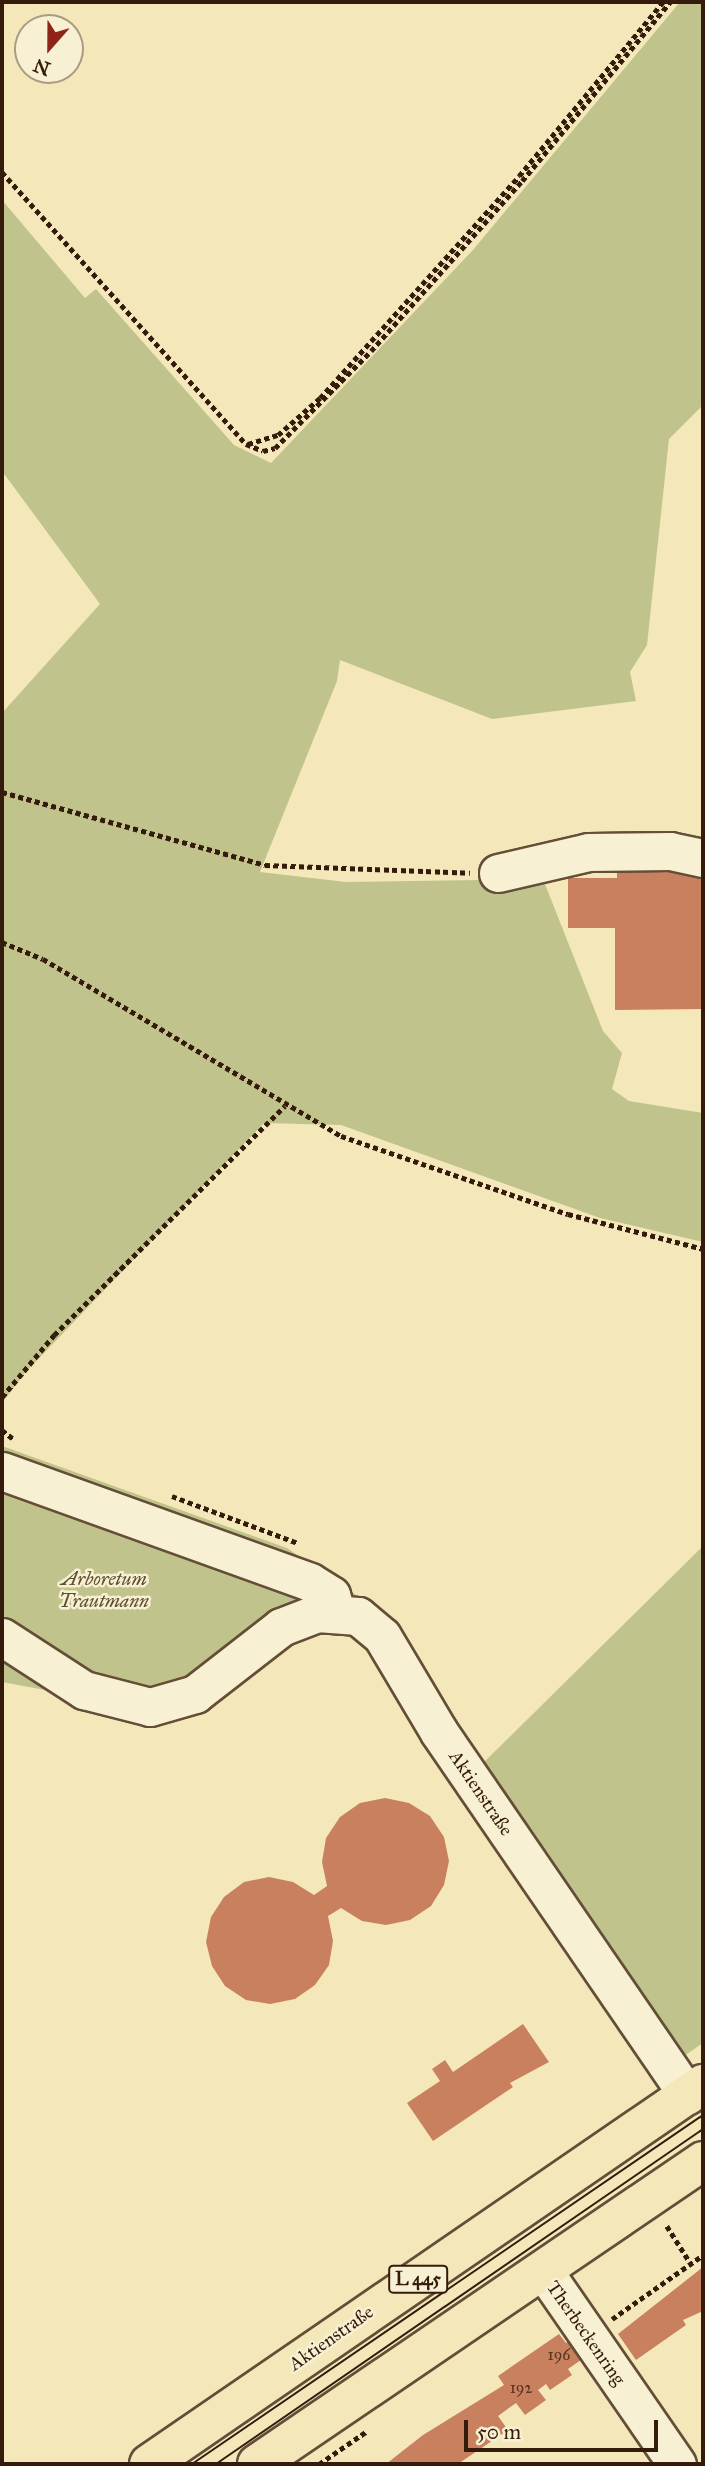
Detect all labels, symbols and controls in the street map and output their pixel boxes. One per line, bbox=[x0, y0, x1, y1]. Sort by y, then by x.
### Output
north arrow bbox=[14, 14, 84, 84]
text: N bbox=[30, 54, 54, 81]
park label: Arboretum Trautmann bbox=[59, 1568, 149, 1612]
street label: Aktienstraße bbox=[444, 1746, 518, 1840]
road number: L 445 bbox=[386, 2264, 450, 2294]
street label: Therbeckenring bbox=[542, 2276, 630, 2390]
street label: Aktienstraße bbox=[284, 2301, 378, 2375]
house number: 196 bbox=[548, 2345, 570, 2365]
house number: 192 bbox=[510, 2378, 532, 2398]
scale bar bbox=[467, 2406, 661, 2450]
text: 50 m bbox=[477, 2419, 521, 2445]

